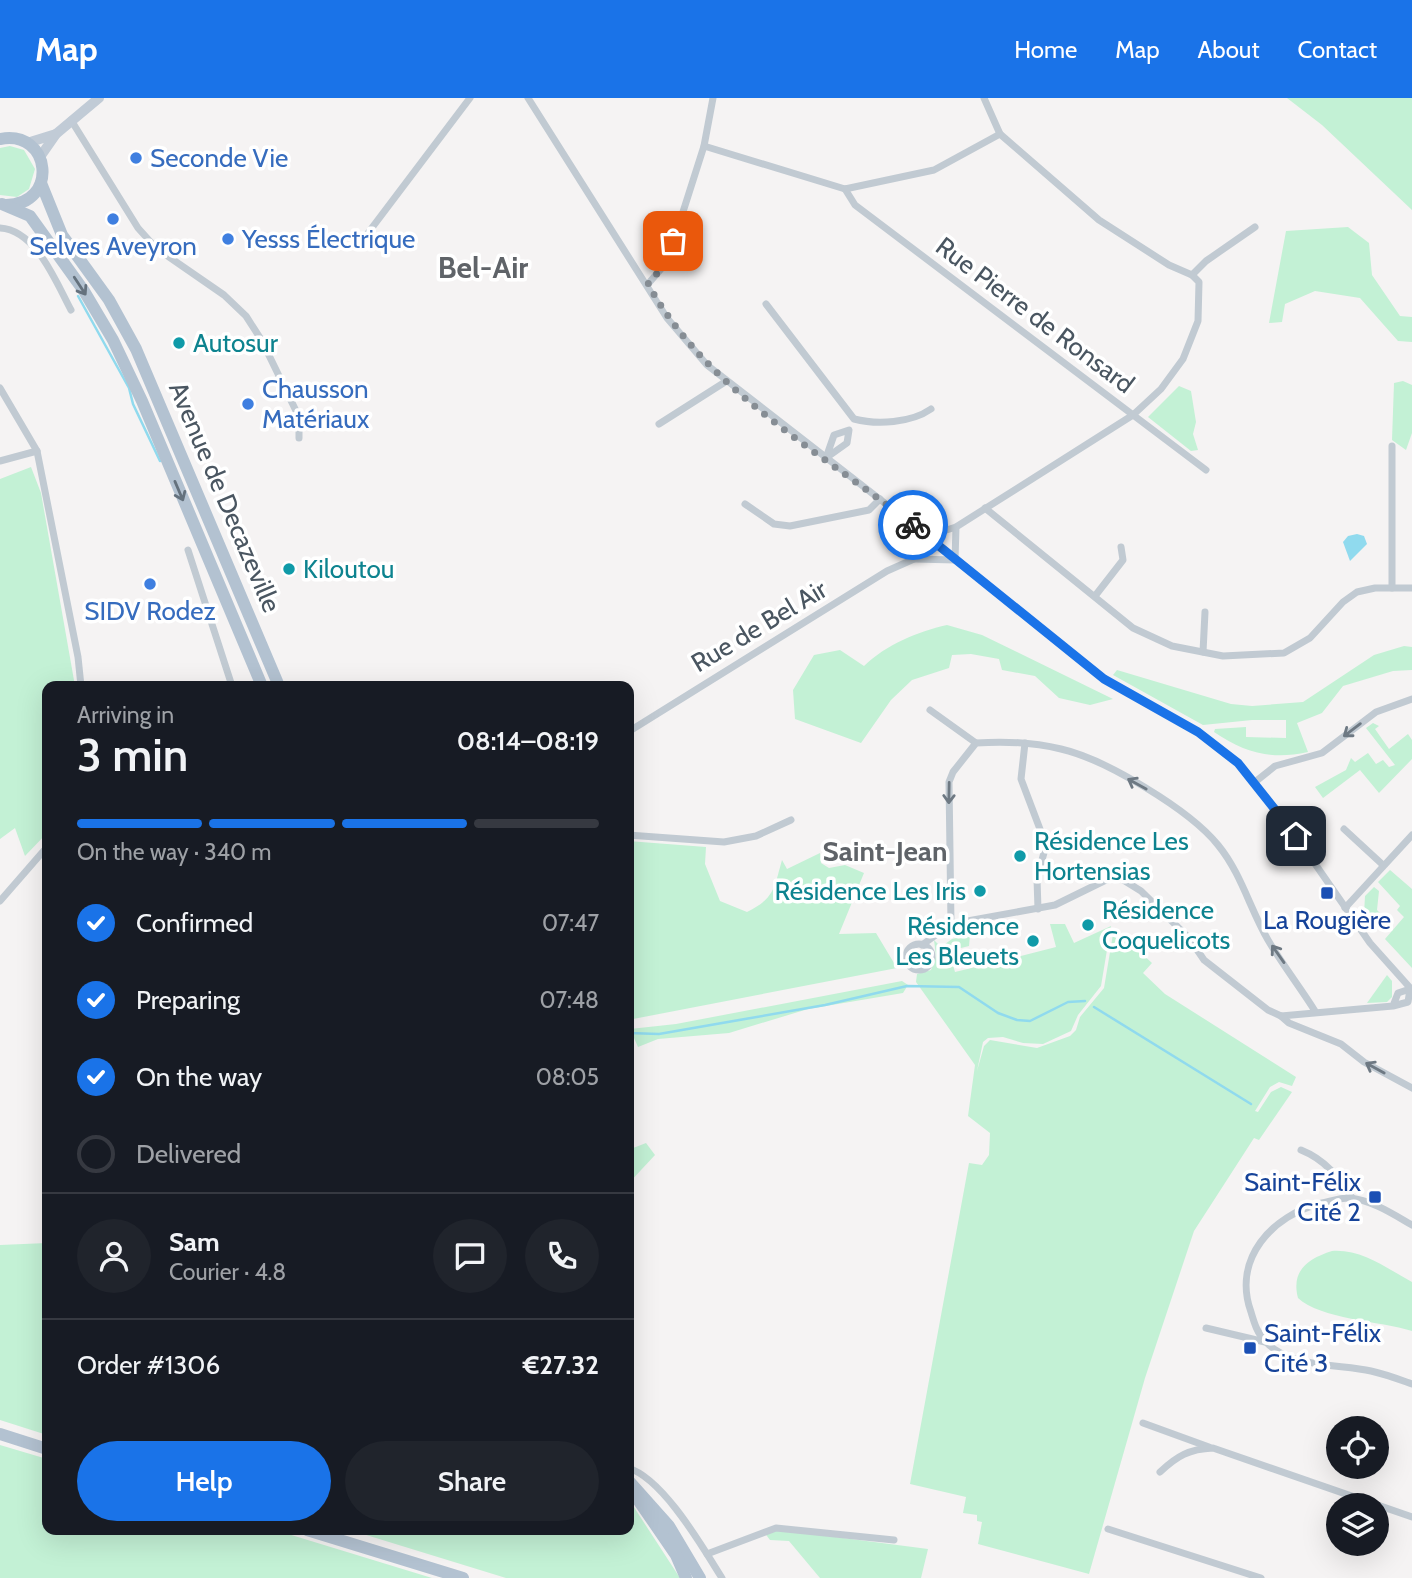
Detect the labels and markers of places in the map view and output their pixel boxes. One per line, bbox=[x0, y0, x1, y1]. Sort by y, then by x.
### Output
place label: Seconde Vie bbox=[150, 142, 288, 174]
marker: Seconde Vie bbox=[128, 150, 144, 166]
marker: Selves Aveyron bbox=[105, 211, 121, 227]
pin bbox=[643, 211, 703, 271]
place label: Yesss Électrique bbox=[241, 223, 415, 255]
place label: Selves Aveyron bbox=[29, 230, 197, 262]
marker: Yesss Électrique bbox=[220, 231, 236, 247]
place label: Autosur bbox=[193, 327, 279, 359]
marker: Autosur bbox=[171, 335, 187, 351]
place label: Chausson Matériaux bbox=[262, 373, 370, 435]
marker: Chausson Matériaux bbox=[240, 396, 256, 412]
place label: Kiloutou bbox=[303, 553, 394, 585]
marker: Kiloutou bbox=[281, 561, 297, 577]
marker: SIDV Rodez bbox=[142, 576, 158, 592]
place label: SIDV Rodez bbox=[84, 595, 216, 627]
pin bbox=[1266, 806, 1326, 866]
place label: Résidence Les Hortensias bbox=[1034, 825, 1189, 887]
marker: Résidence Les Hortensias bbox=[1012, 848, 1028, 864]
place label: Résidence Les Iris bbox=[775, 875, 966, 907]
marker: Résidence Les Iris bbox=[972, 883, 988, 899]
marker: La Rougière bbox=[1319, 885, 1335, 901]
place label: Résidence Coquelicots bbox=[1102, 894, 1231, 956]
place label: La Rougière bbox=[1263, 904, 1391, 936]
place label: Résidence Les Bleuets bbox=[895, 910, 1019, 972]
marker: Résidence Coquelicots bbox=[1080, 917, 1096, 933]
marker: Résidence Les Bleuets bbox=[1025, 933, 1041, 949]
place label: Saint-Félix Cité 2 bbox=[1244, 1166, 1362, 1228]
marker: Saint-Félix Cité 2 bbox=[1367, 1189, 1383, 1205]
place label: Saint-Félix Cité 3 bbox=[1264, 1317, 1382, 1379]
marker: Saint-Félix Cité 3 bbox=[1242, 1340, 1258, 1356]

